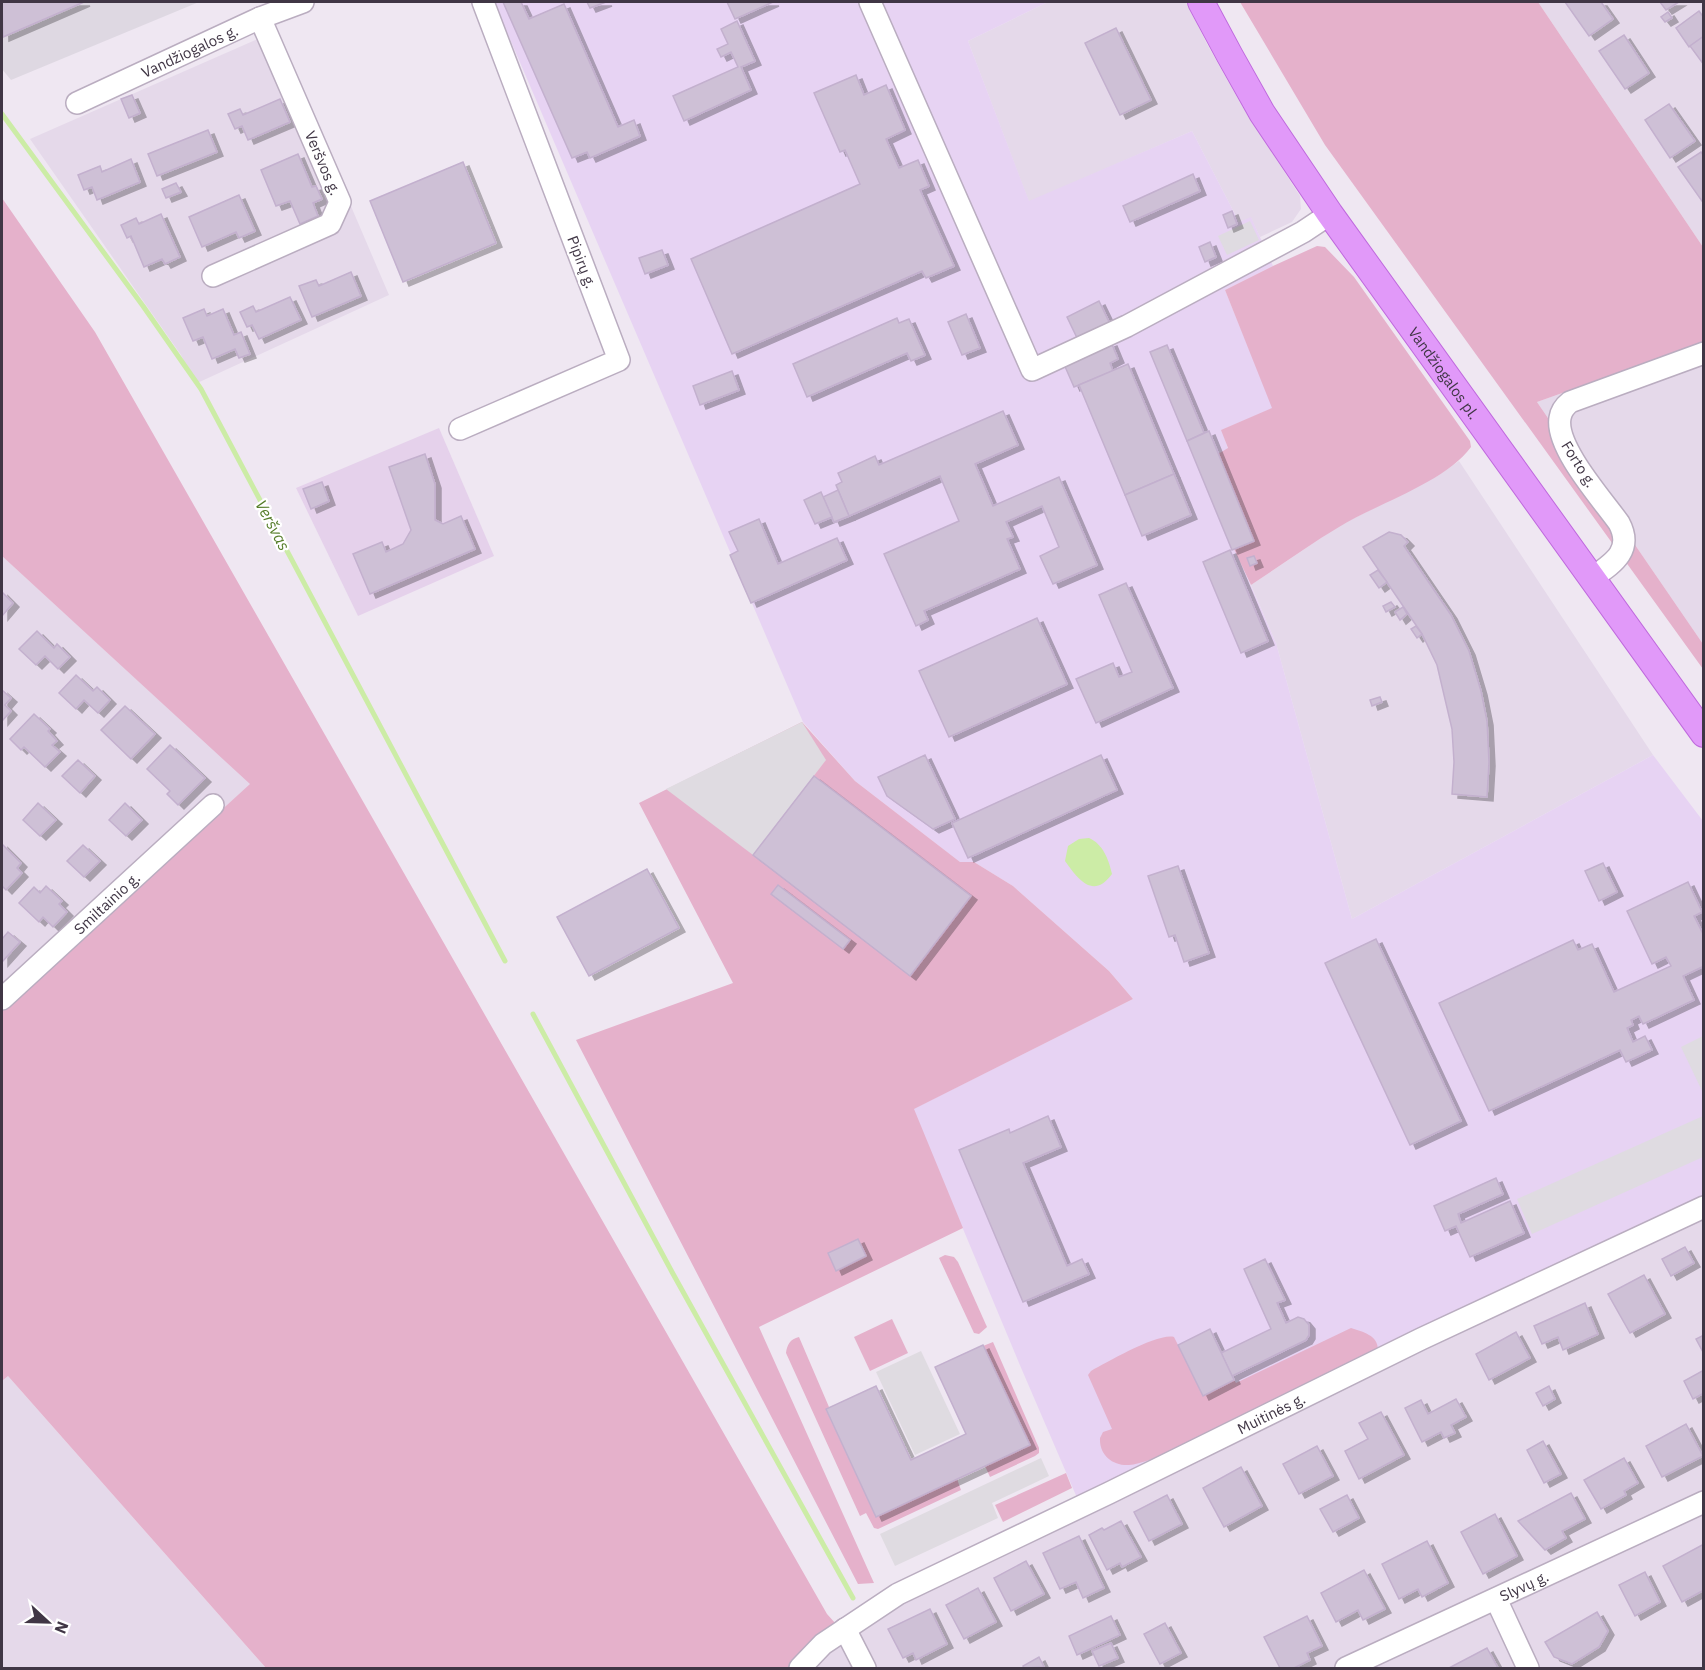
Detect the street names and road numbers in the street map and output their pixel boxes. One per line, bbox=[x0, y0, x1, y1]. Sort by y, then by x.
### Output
street label: Vandžiogalos g. bbox=[138, 20, 241, 81]
street label: Veršvos g. bbox=[301, 128, 345, 198]
street label: Pipirų g. bbox=[563, 233, 601, 291]
street label: Vandžiogalos pl. bbox=[1405, 323, 1484, 423]
street label: Forto g. bbox=[1557, 437, 1601, 491]
street label: Smiltainio g. bbox=[70, 868, 144, 938]
street label: Muitinės g. bbox=[1234, 1388, 1308, 1438]
street label: Slyvų g. bbox=[1496, 1566, 1551, 1605]

